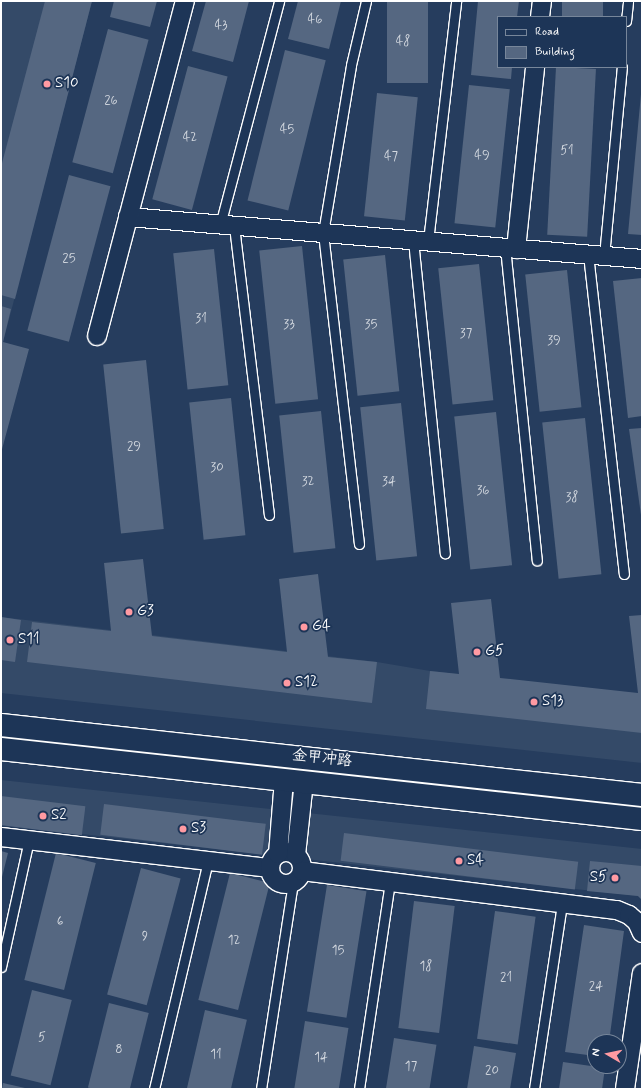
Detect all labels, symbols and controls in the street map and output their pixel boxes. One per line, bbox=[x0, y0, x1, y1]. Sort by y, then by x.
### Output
house number: 46 bbox=[308, 12, 322, 28]
legend bbox=[497, 16, 627, 68]
house number: 43 bbox=[214, 18, 228, 34]
text: Road bbox=[535, 24, 559, 40]
house number: 48 bbox=[396, 34, 410, 50]
text: Building bbox=[535, 44, 575, 60]
place label: S10 bbox=[55, 75, 79, 93]
marker: S10 bbox=[42, 79, 52, 89]
house number: 26 bbox=[104, 93, 118, 109]
house number: 45 bbox=[280, 122, 294, 138]
house number: 42 bbox=[183, 130, 197, 146]
house number: 51 bbox=[560, 143, 574, 159]
house number: 49 bbox=[474, 148, 490, 164]
house number: 47 bbox=[384, 149, 398, 165]
house number: 25 bbox=[62, 251, 76, 267]
house number: 31 bbox=[195, 311, 207, 327]
house number: 33 bbox=[283, 317, 295, 333]
house number: 35 bbox=[365, 317, 377, 333]
house number: 37 bbox=[460, 326, 472, 342]
house number: 39 bbox=[547, 333, 561, 349]
house number: 29 bbox=[127, 439, 141, 455]
house number: 30 bbox=[210, 460, 224, 476]
house number: 32 bbox=[302, 474, 314, 490]
house number: 34 bbox=[382, 474, 396, 490]
house number: 36 bbox=[476, 483, 490, 499]
house number: 38 bbox=[566, 490, 578, 506]
place label: G3 bbox=[137, 603, 154, 621]
marker: G3 bbox=[124, 607, 134, 617]
place label: G4 bbox=[312, 618, 331, 636]
marker: G4 bbox=[299, 622, 309, 632]
place label: S11 bbox=[18, 631, 39, 649]
marker: S11 bbox=[5, 635, 15, 645]
place label: G5 bbox=[485, 643, 504, 661]
marker: G5 bbox=[472, 647, 482, 657]
place label: S12 bbox=[295, 674, 318, 692]
marker: S12 bbox=[282, 678, 292, 688]
place label: S13 bbox=[542, 693, 563, 711]
marker: S13 bbox=[529, 697, 539, 707]
street label: 金甲冲路 bbox=[291, 747, 353, 771]
place label: S2 bbox=[51, 807, 67, 825]
marker: S2 bbox=[38, 811, 48, 821]
place label: S3 bbox=[191, 820, 206, 838]
marker: S3 bbox=[178, 824, 188, 834]
place label: S4 bbox=[467, 852, 484, 870]
marker: S4 bbox=[454, 856, 464, 866]
place label: S5 bbox=[590, 869, 607, 887]
marker: S5 bbox=[610, 873, 620, 883]
house number: 6 bbox=[57, 914, 63, 930]
house number: 9 bbox=[142, 929, 148, 945]
house number: 12 bbox=[228, 933, 240, 949]
house number: 15 bbox=[332, 943, 344, 959]
house number: 18 bbox=[420, 959, 432, 975]
house number: 21 bbox=[500, 970, 512, 986]
house number: 24 bbox=[589, 979, 603, 995]
house number: 5 bbox=[38, 1030, 46, 1046]
north arrow bbox=[587, 1034, 627, 1074]
house number: 8 bbox=[115, 1042, 123, 1058]
house number: 11 bbox=[210, 1047, 222, 1063]
text: N bbox=[589, 1048, 604, 1057]
house number: 14 bbox=[314, 1050, 328, 1066]
house number: 17 bbox=[405, 1059, 417, 1075]
house number: 20 bbox=[485, 1063, 499, 1079]

